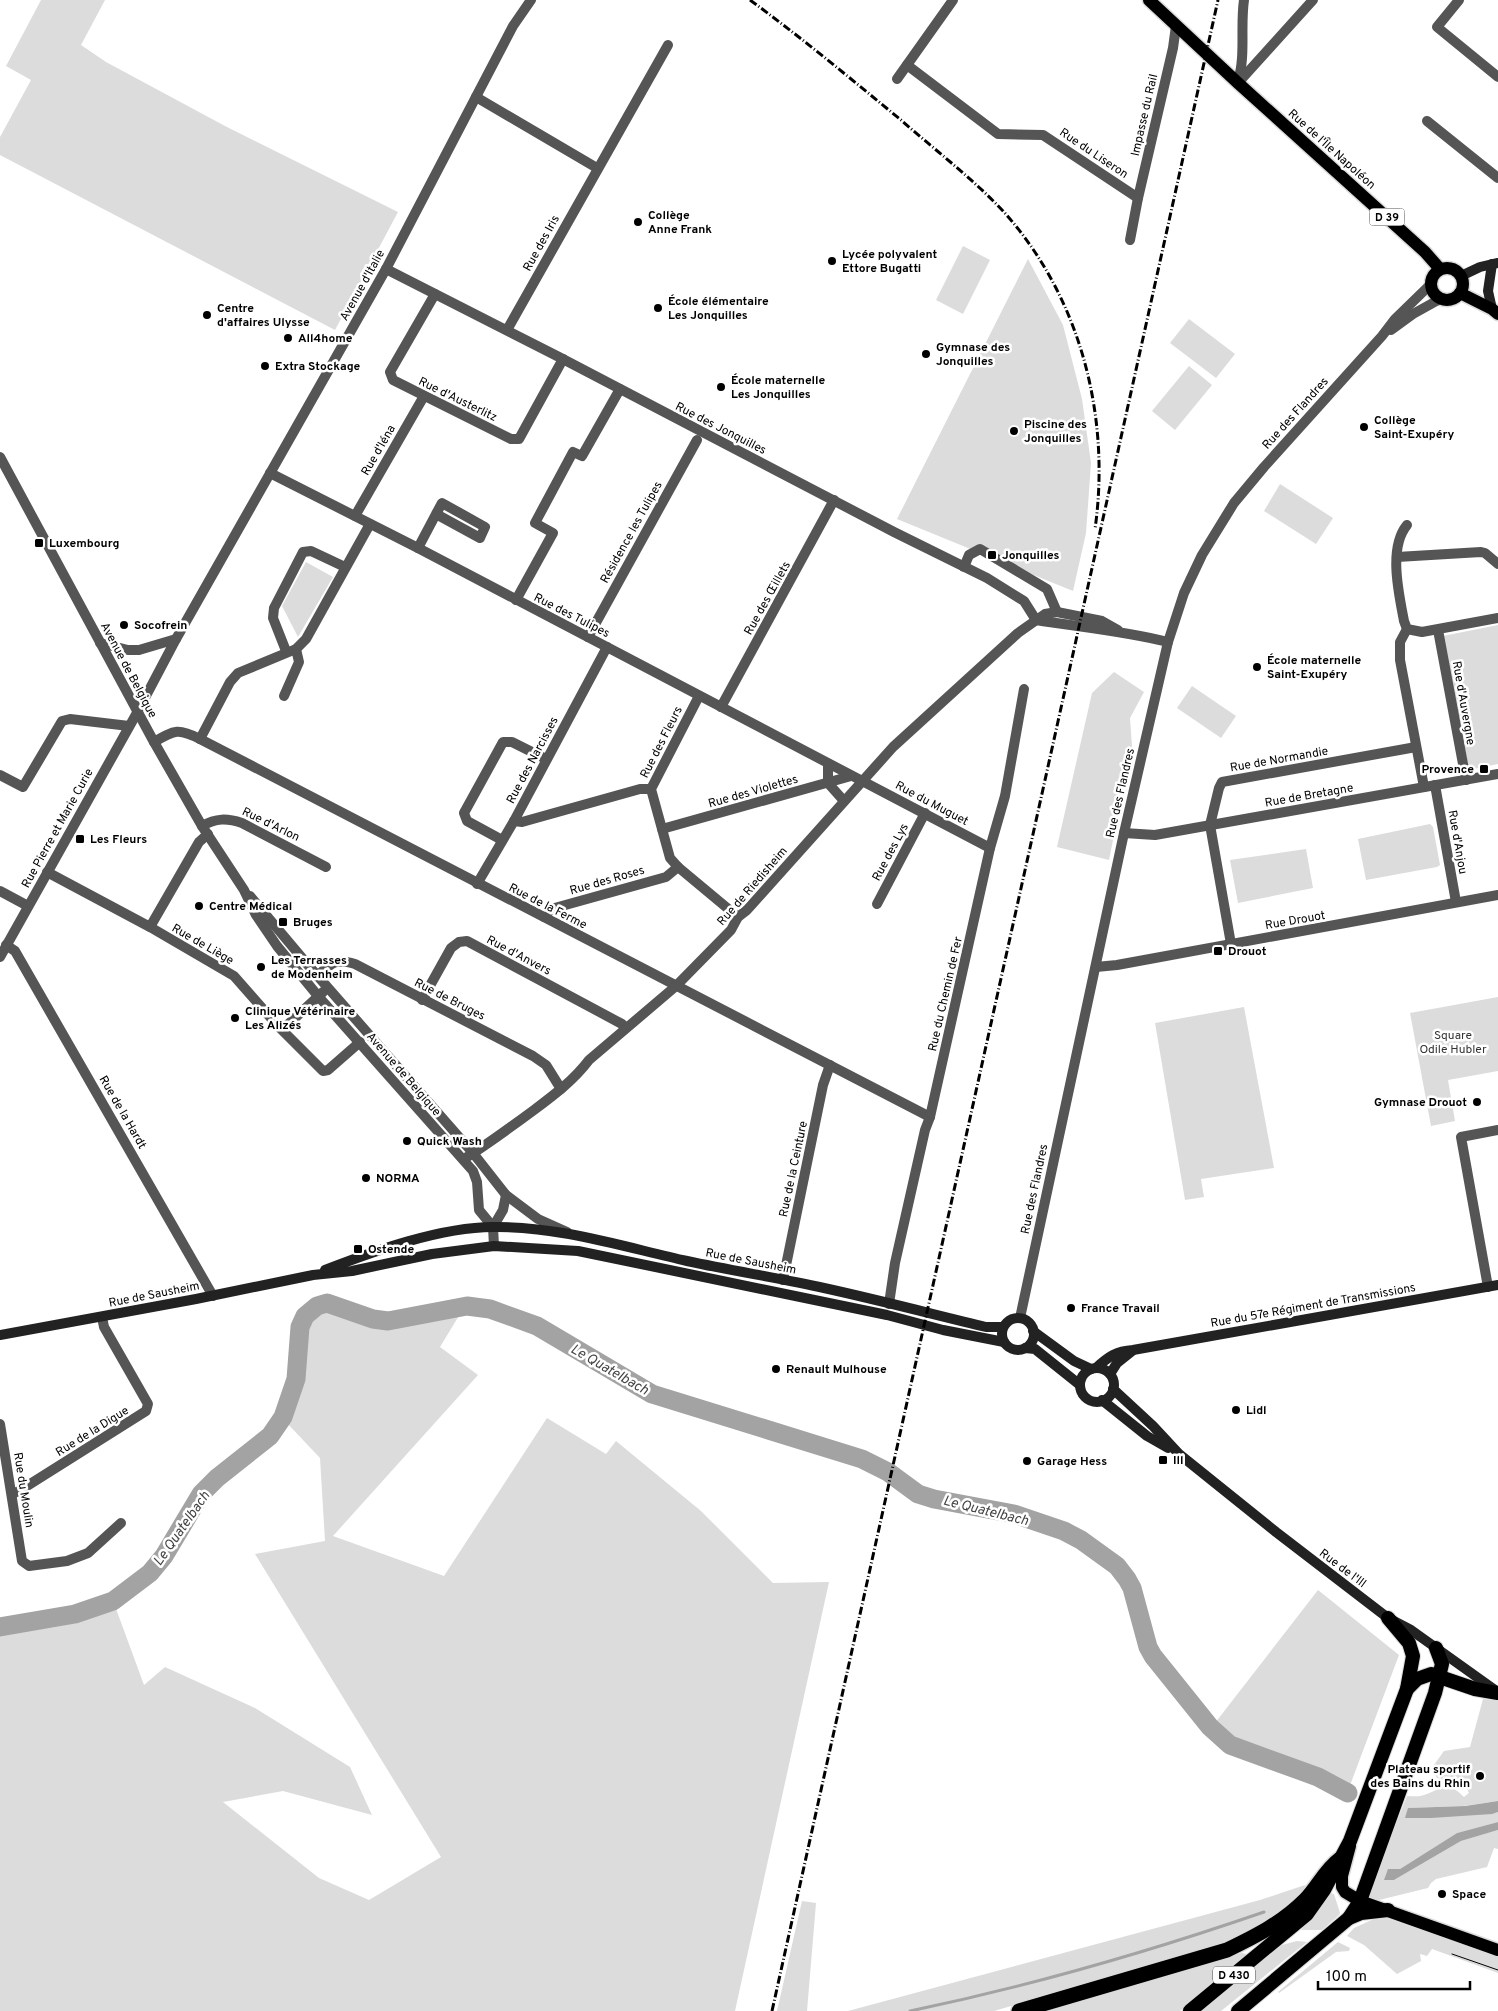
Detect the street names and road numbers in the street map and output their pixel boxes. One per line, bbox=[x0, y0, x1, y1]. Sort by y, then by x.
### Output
street label: Impasse du Rail bbox=[1128, 72, 1162, 158]
street label: Rue de l'Île Napoléon bbox=[1284, 106, 1379, 193]
street label: Rue du Liseron bbox=[1056, 125, 1131, 183]
road number: D 39 bbox=[1370, 208, 1404, 226]
street label: Rue des Iris bbox=[520, 213, 564, 274]
street label: Avenue d'Italie bbox=[337, 247, 389, 324]
street label: Rue d'Austerlitz bbox=[416, 374, 500, 426]
street label: Rue des Flandres bbox=[1259, 374, 1332, 453]
street label: Rue des Jonquilles bbox=[672, 399, 769, 459]
street label: Rue d'Iéna bbox=[358, 422, 400, 479]
street label: Résidence les Tulipes bbox=[597, 479, 667, 586]
street label: Rue des Œillets bbox=[741, 559, 795, 638]
street label: Rue des Tulipes bbox=[531, 590, 612, 642]
street label: Avenue de Belgique bbox=[96, 620, 160, 721]
street label: Rue d'Auvergne bbox=[1448, 660, 1478, 747]
street label: Rue des Fleurs bbox=[637, 704, 687, 781]
street label: Rue des Narcisses bbox=[503, 714, 563, 807]
street label: Rue de Normandie bbox=[1229, 743, 1330, 776]
street label: Rue des Flandres bbox=[1103, 747, 1139, 840]
street label: Rue Pierre et Marie Curie bbox=[18, 766, 97, 891]
street label: Rue des Violettes bbox=[707, 772, 800, 812]
street label: Rue du Muguet bbox=[892, 778, 971, 830]
street label: Rue de Bretagne bbox=[1264, 780, 1355, 812]
street label: Rue d'Arlon bbox=[239, 804, 302, 846]
street label: Rue d'Anjou bbox=[1444, 809, 1471, 875]
street label: Rue des Lys bbox=[869, 821, 913, 884]
street label: Rue de Riedisheim bbox=[714, 844, 791, 929]
street label: Rue des Roses bbox=[568, 863, 647, 899]
street label: Rue de la Ferme bbox=[506, 880, 589, 934]
street label: Rue Drouot bbox=[1264, 908, 1327, 934]
street label: Rue de Liège bbox=[169, 921, 236, 969]
street label: Rue d'Anvers bbox=[484, 932, 554, 980]
street label: Rue du Chemin de Fer bbox=[925, 935, 967, 1053]
street label: Rue de Bruges bbox=[411, 975, 488, 1025]
street label: Avenue de Belgique bbox=[362, 1029, 444, 1120]
street label: Rue de la Hardt bbox=[95, 1073, 150, 1152]
street label: Rue de la Ceinture bbox=[776, 1120, 812, 1219]
street label: Rue des Flandres bbox=[1018, 1143, 1052, 1236]
street label: Rue de Sausheim bbox=[704, 1245, 798, 1279]
street label: Rue de Sausheim bbox=[107, 1278, 201, 1312]
street label: Rue du 57e Régiment de Transmissions bbox=[1209, 1280, 1417, 1332]
street label: Rue de la Digue bbox=[53, 1403, 132, 1461]
street label: Rue du Moulin bbox=[9, 1451, 37, 1529]
street label: Rue de l'Ill bbox=[1316, 1546, 1369, 1592]
road number: D 430 bbox=[1213, 1966, 1255, 1984]

